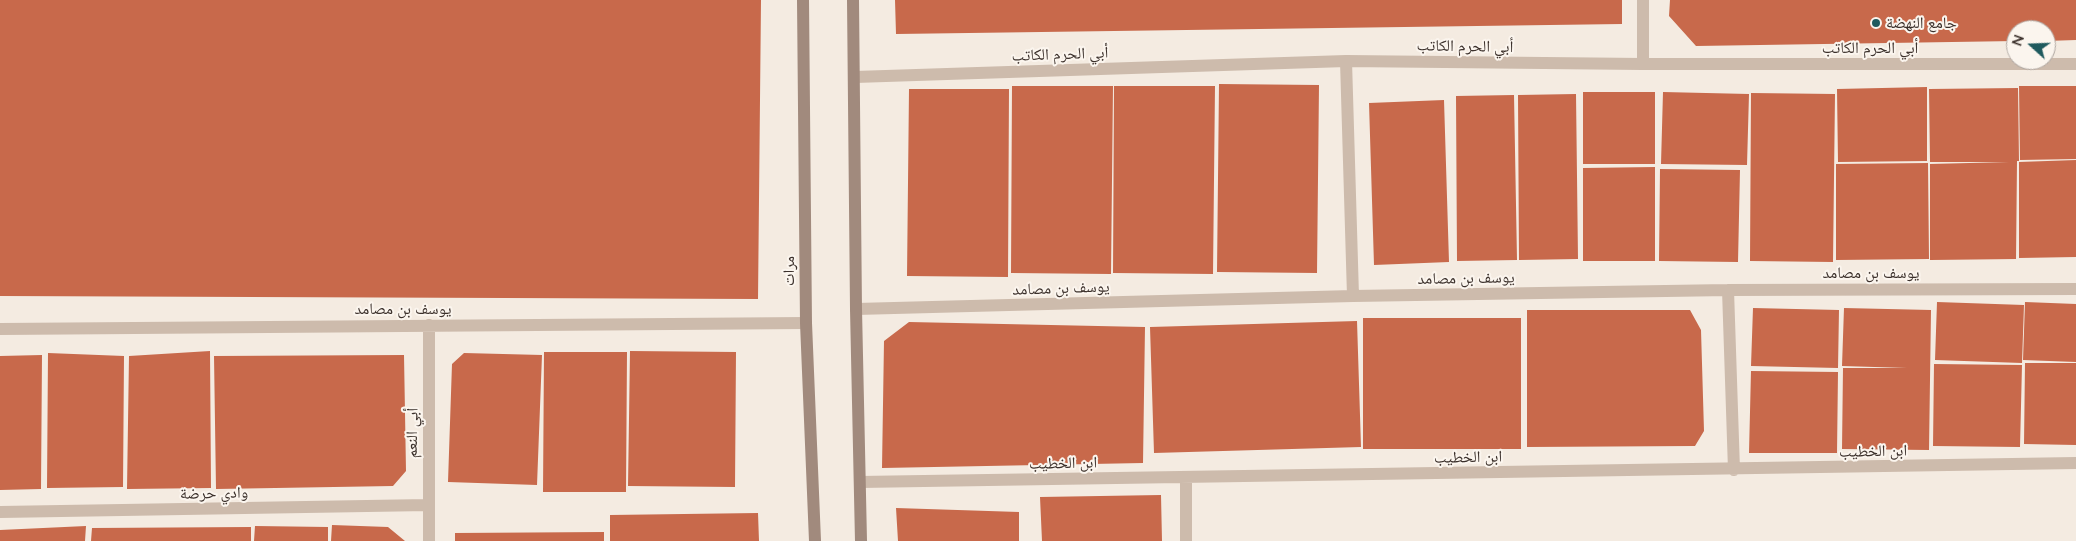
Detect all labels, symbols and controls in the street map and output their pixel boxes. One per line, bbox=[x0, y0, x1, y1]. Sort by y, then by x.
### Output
place label: جامع النهضة bbox=[1886, 13, 1957, 33]
marker: جامع النهضة bbox=[1870, 17, 1882, 29]
north arrow bbox=[2006, 20, 2056, 70]
text: N bbox=[2008, 32, 2027, 48]
street label: أبي الحرم الكاتب bbox=[1416, 36, 1514, 56]
street label: أبي الحرم الكاتب bbox=[1822, 38, 1918, 58]
street label: أبي الحرم الكاتب bbox=[1011, 43, 1109, 65]
street label: مرات bbox=[779, 256, 799, 286]
street label: يوسف بن مصامد bbox=[1822, 263, 1920, 283]
street label: يوسف بن مصامد bbox=[1417, 268, 1515, 288]
street label: يوسف بن مصامد bbox=[1012, 277, 1110, 299]
street label: يوسف بن مصامد bbox=[354, 299, 452, 319]
street label: أبي النعم bbox=[402, 408, 422, 458]
street label: ابن الخطيب bbox=[1839, 441, 1907, 461]
street label: ابن الخطيب bbox=[1434, 447, 1502, 467]
street label: ابن الخطيب bbox=[1029, 453, 1097, 473]
street label: وادي حرضة bbox=[180, 483, 248, 503]

